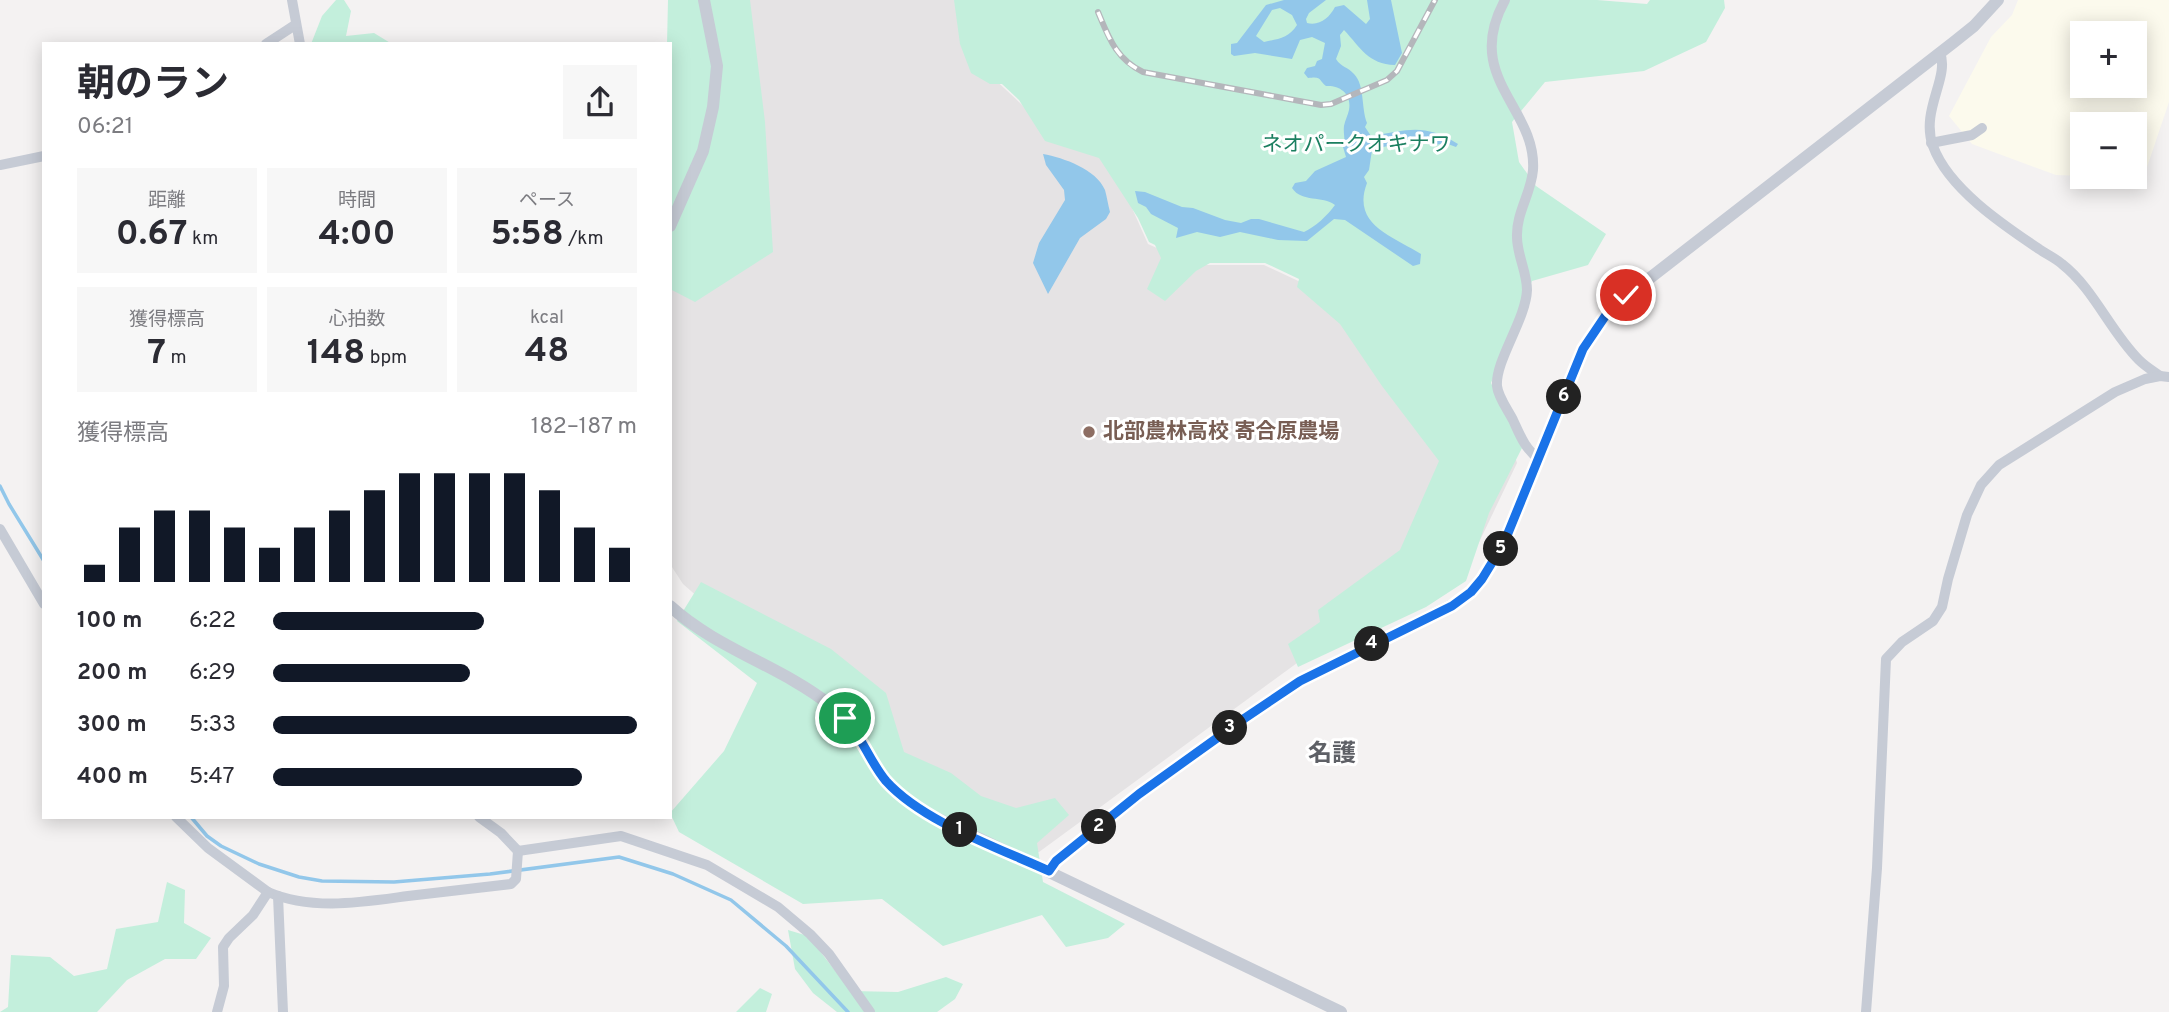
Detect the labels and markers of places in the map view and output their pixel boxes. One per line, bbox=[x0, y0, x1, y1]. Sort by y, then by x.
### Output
pin bbox=[1596, 265, 1656, 325]
pin: 6 bbox=[1546, 380, 1582, 414]
place label: 北部農林高校 寄合原農場 bbox=[1103, 419, 1339, 446]
marker: 北部農林高校 寄合原農場 bbox=[1081, 424, 1097, 440]
pin: 5 bbox=[1484, 532, 1518, 566]
pin: 4 bbox=[1354, 626, 1390, 662]
pin bbox=[815, 688, 875, 748]
pin: 3 bbox=[1212, 710, 1248, 746]
pin: 2 bbox=[1082, 810, 1116, 844]
pin: 1 bbox=[942, 812, 978, 848]

